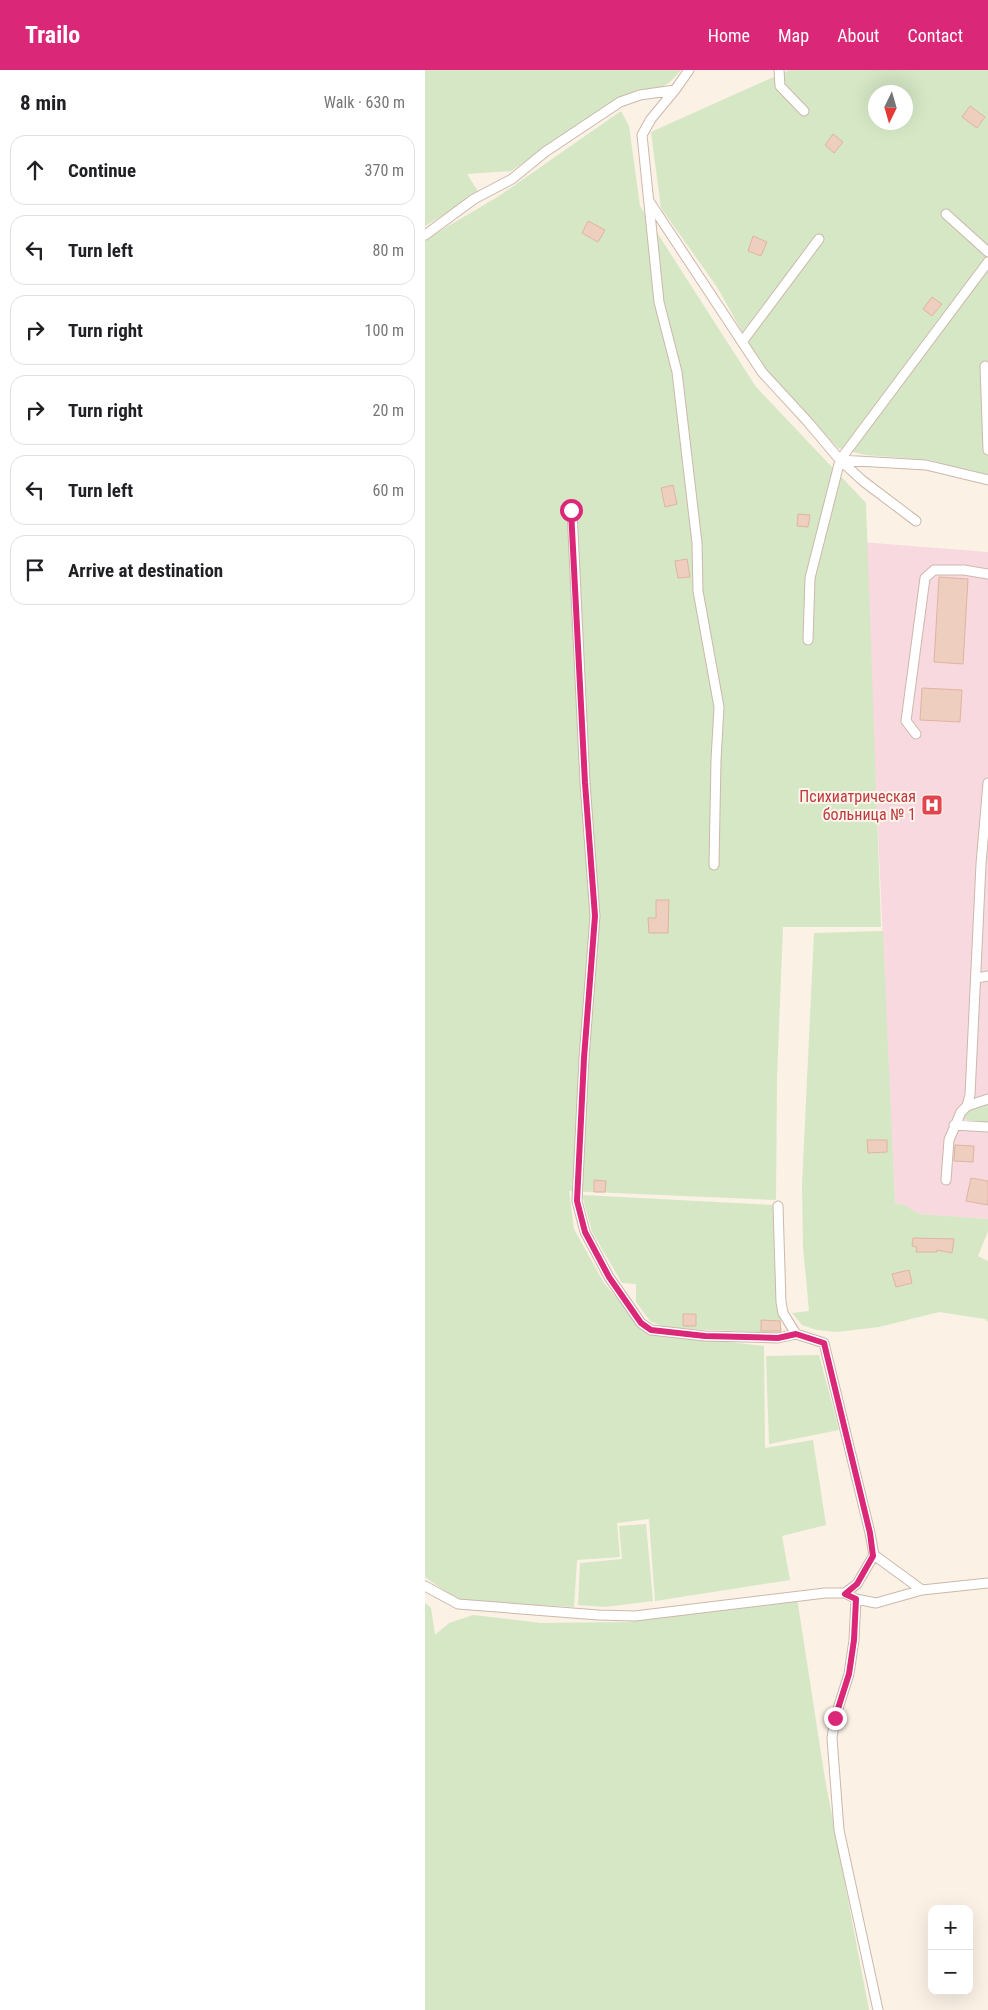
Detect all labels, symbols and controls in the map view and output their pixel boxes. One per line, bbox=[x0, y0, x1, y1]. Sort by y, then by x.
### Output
text: Trailo bbox=[25, 21, 80, 49]
text: Home bbox=[708, 25, 750, 46]
text: Map bbox=[778, 25, 809, 46]
text: About bbox=[837, 25, 879, 46]
text: Contact bbox=[907, 25, 963, 46]
north arrow bbox=[868, 85, 913, 130]
text: 8 min bbox=[20, 91, 67, 115]
text: Walk · 630 m bbox=[324, 93, 405, 112]
icon: ahead bbox=[21, 156, 49, 184]
text: Continue bbox=[68, 159, 136, 182]
text: 370 m bbox=[365, 161, 404, 180]
icon: left bbox=[21, 236, 49, 264]
text: Turn left bbox=[68, 239, 133, 262]
text: 80 m bbox=[372, 241, 404, 260]
icon: right bbox=[21, 316, 49, 344]
text: Turn right bbox=[68, 319, 143, 342]
text: 100 m bbox=[365, 321, 404, 340]
icon: right bbox=[21, 396, 49, 424]
text: Turn right bbox=[68, 399, 143, 422]
text: 20 m bbox=[372, 401, 404, 420]
icon: left bbox=[21, 476, 49, 504]
text: Turn left bbox=[68, 479, 133, 502]
text: 60 m bbox=[372, 481, 404, 500]
route start bbox=[560, 499, 583, 522]
icon: arrive bbox=[21, 556, 49, 584]
text: Arrive at destination bbox=[68, 559, 223, 582]
place label: Психиатрическая больница № 1 bbox=[799, 787, 916, 824]
hospital icon: Психиатрическая больница № 1 bbox=[920, 793, 944, 817]
route end bbox=[824, 1707, 847, 1730]
map controls bbox=[928, 1905, 973, 1995]
button: + bbox=[928, 1905, 973, 1950]
button: − bbox=[928, 1950, 973, 1995]

